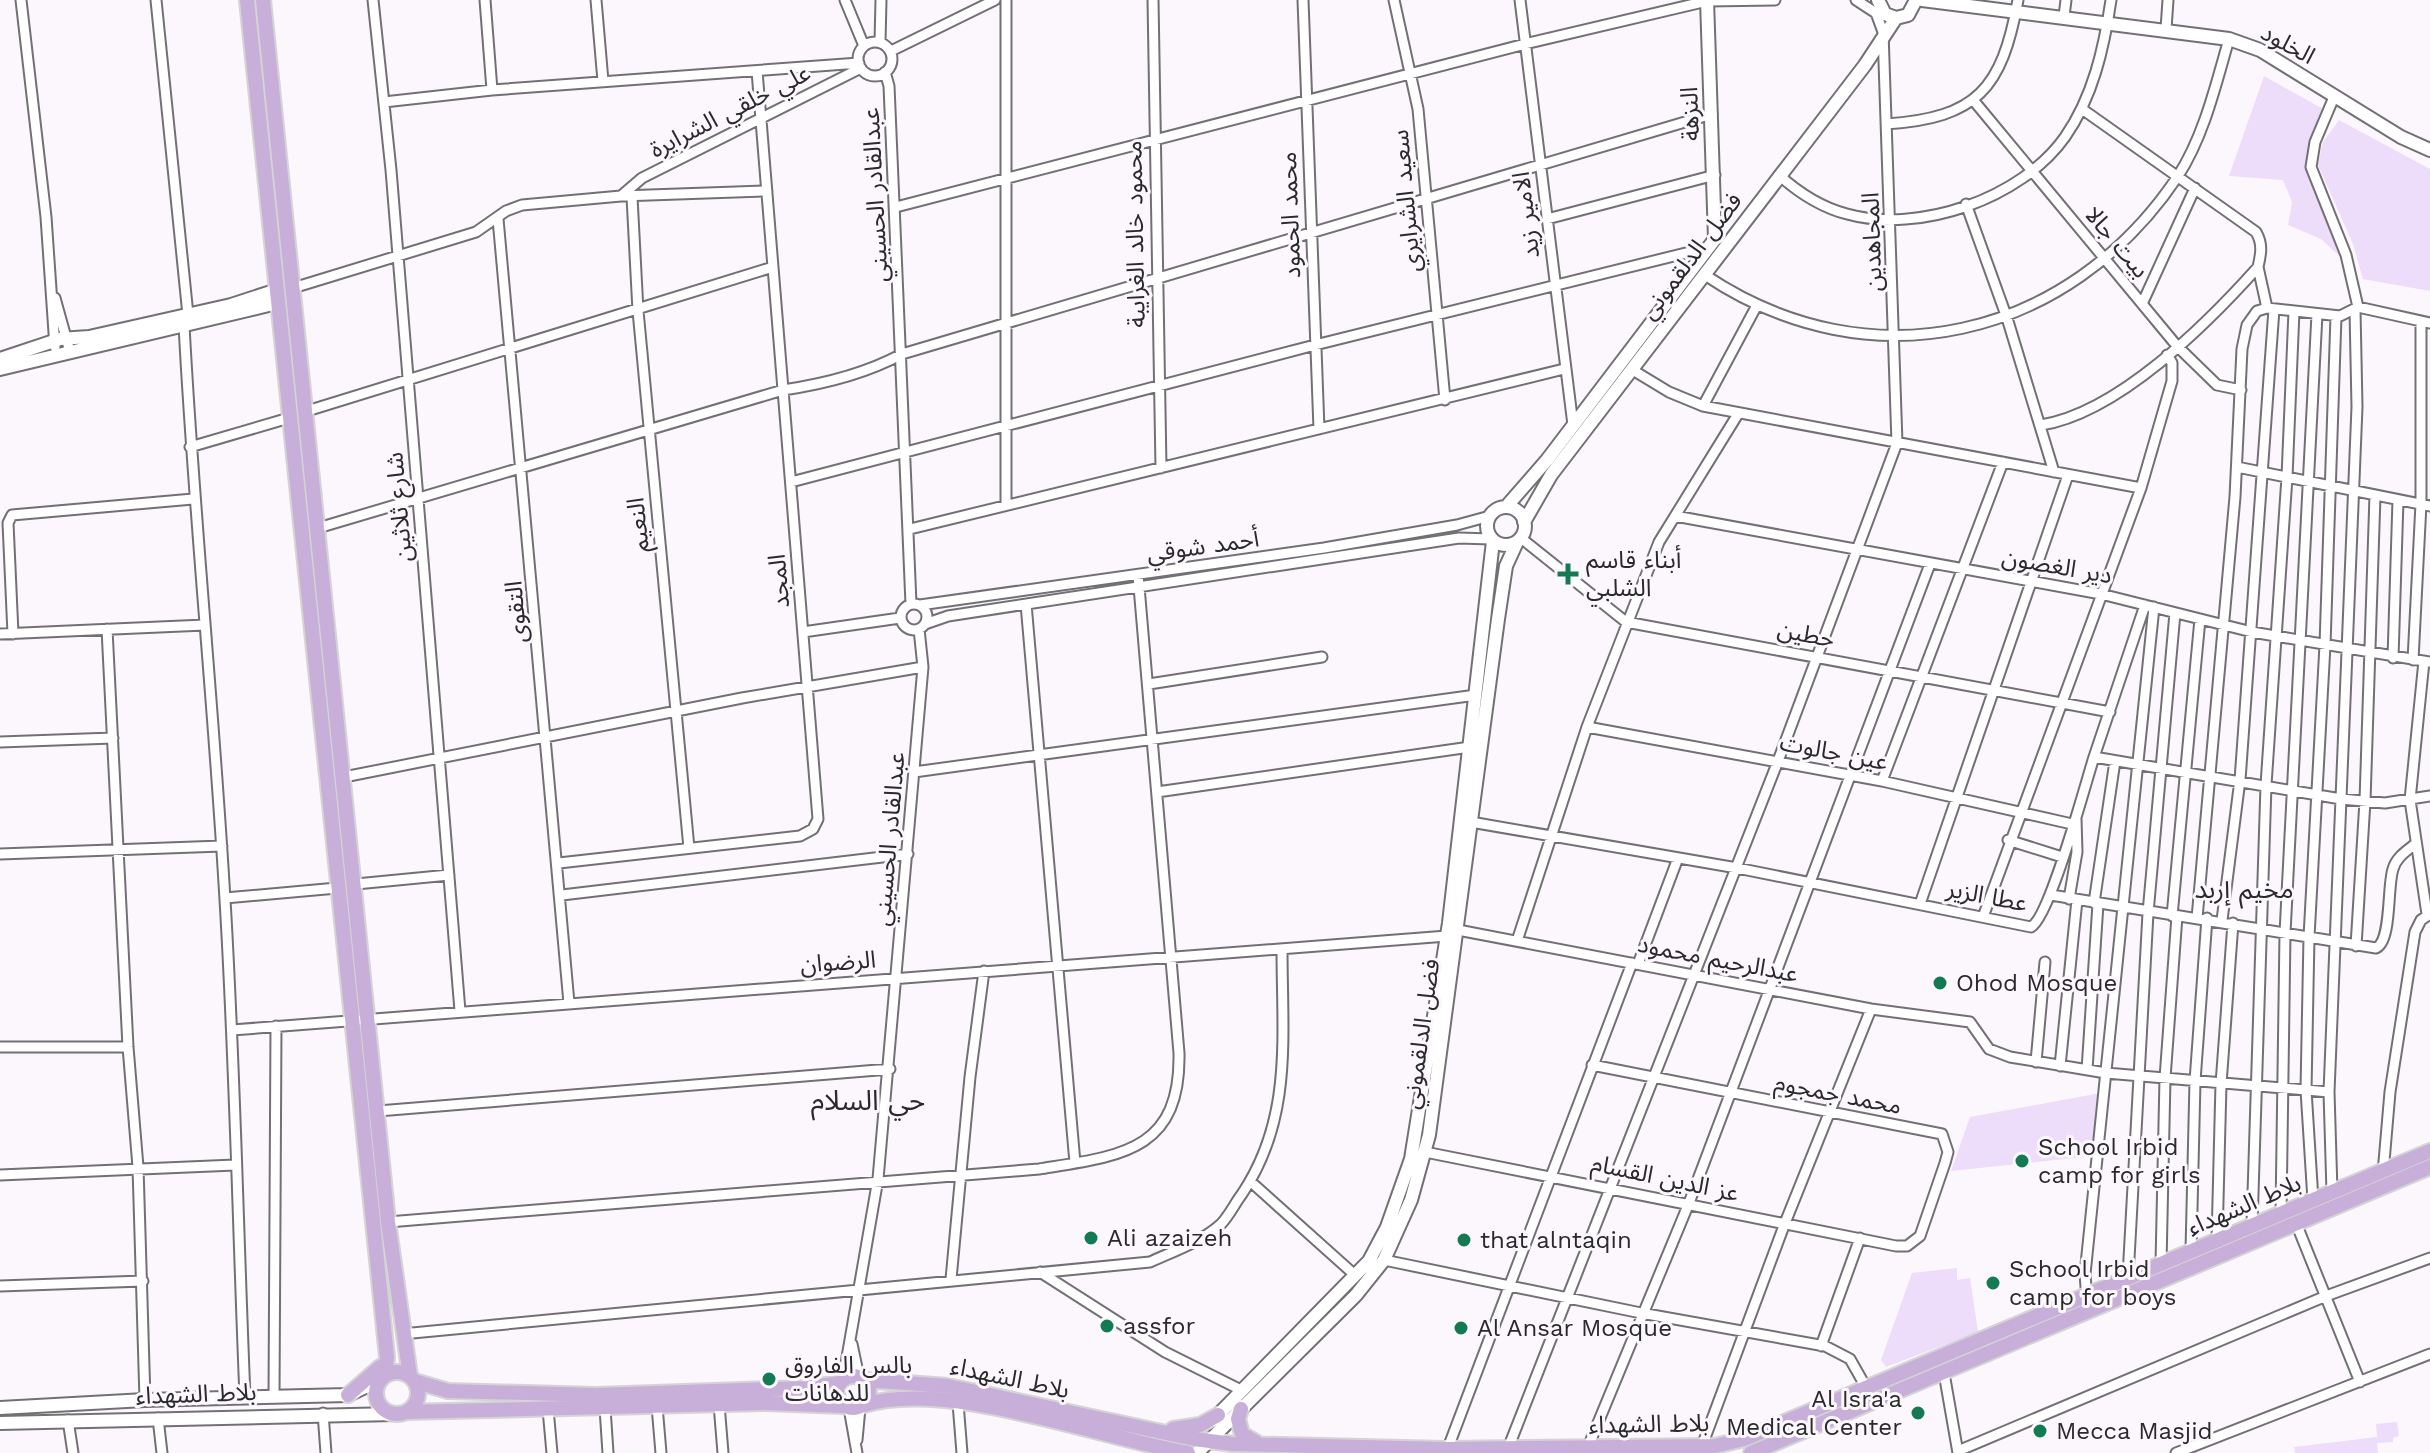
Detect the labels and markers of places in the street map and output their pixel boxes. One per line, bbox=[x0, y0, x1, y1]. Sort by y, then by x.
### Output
place label: أبناء قاسم الشلبي bbox=[1586, 544, 1681, 607]
marker: أبناء قاسم الشلبي bbox=[1557, 563, 1579, 585]
place label: Ohod Mosque bbox=[1956, 969, 2117, 997]
marker: Ohod Mosque bbox=[1931, 974, 1949, 992]
place label: School Irbid camp for girls bbox=[2038, 1133, 2201, 1189]
marker: School Irbid camp for girls bbox=[2013, 1152, 2031, 1170]
place label: Ali azaizeh bbox=[1107, 1224, 1232, 1252]
place label: that alntaqin bbox=[1480, 1226, 1632, 1254]
marker: Ali azaizeh bbox=[1082, 1229, 1100, 1247]
marker: that alntaqin bbox=[1455, 1231, 1473, 1249]
place label: School Irbid camp for boys bbox=[2009, 1255, 2176, 1311]
marker: School Irbid camp for boys bbox=[1984, 1274, 2002, 1292]
place label: assfor bbox=[1123, 1312, 1195, 1340]
place label: Al Ansar Mosque bbox=[1477, 1314, 1672, 1342]
marker: assfor bbox=[1098, 1317, 1116, 1335]
marker: Al Ansar Mosque bbox=[1452, 1319, 1470, 1337]
place label: بالس الفاروق للدهانات bbox=[785, 1351, 912, 1407]
marker: بالس الفاروق للدهانات bbox=[760, 1370, 778, 1388]
place label: Al Isra'a Medical Center bbox=[1726, 1385, 1902, 1441]
marker: Al Isra'a Medical Center bbox=[1909, 1404, 1927, 1422]
place label: Mecca Masjid bbox=[2056, 1417, 2213, 1445]
marker: Mecca Masjid bbox=[2031, 1422, 2049, 1440]

